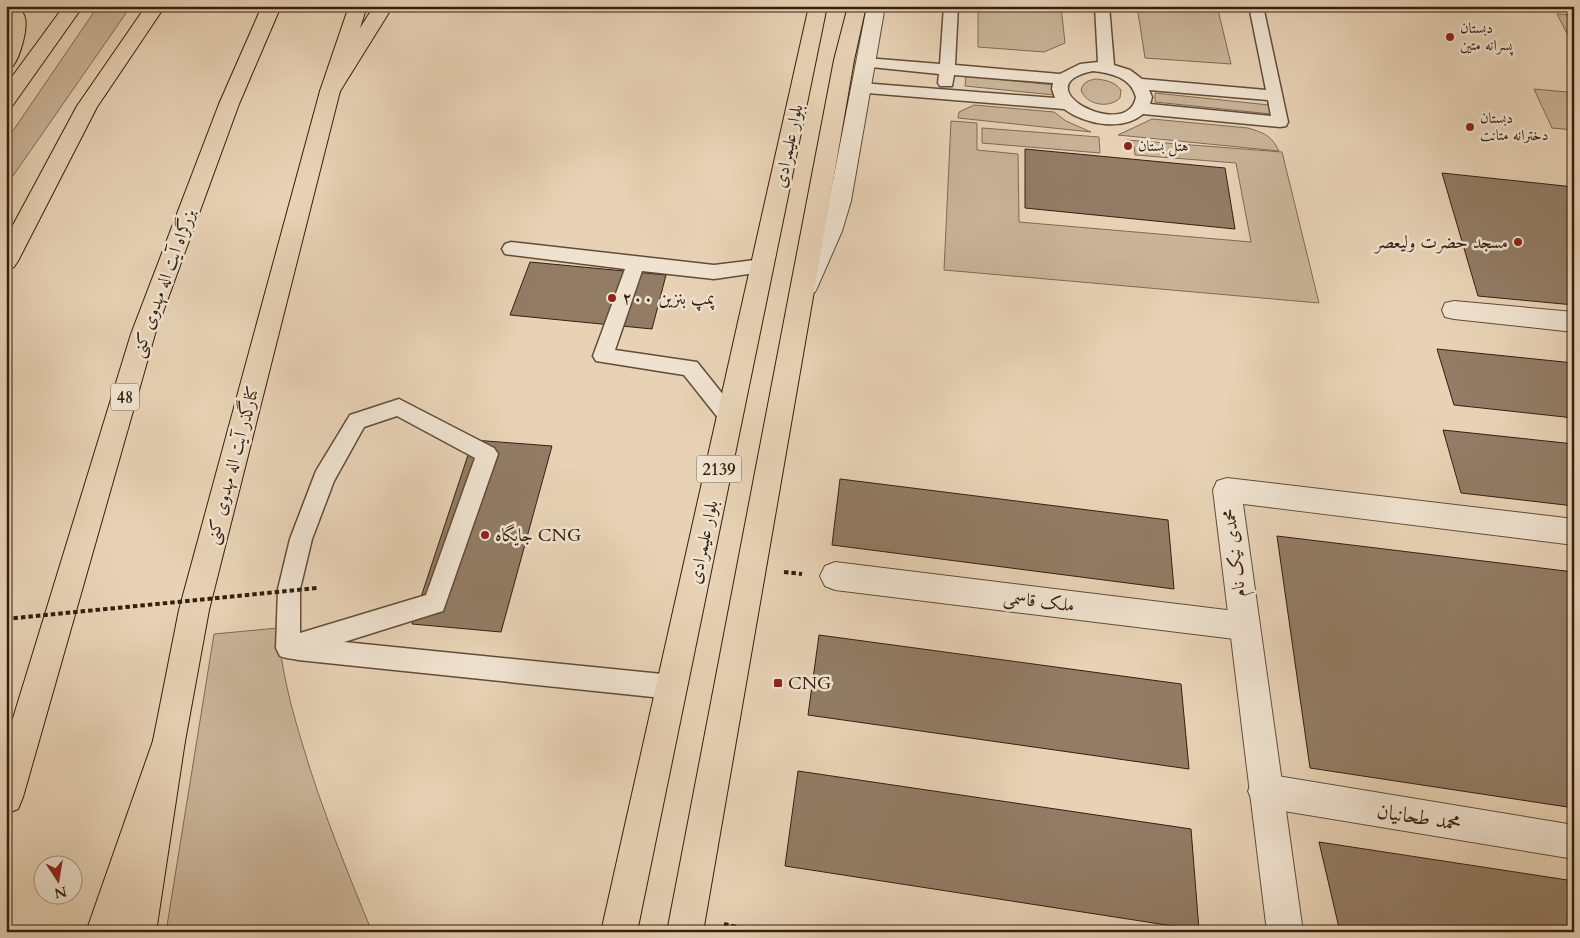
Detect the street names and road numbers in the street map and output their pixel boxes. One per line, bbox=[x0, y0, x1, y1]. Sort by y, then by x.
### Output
street label: بلوار علیمرادی bbox=[767, 102, 810, 190]
street label: بزرگراه آیت اله مهدوی کنی bbox=[125, 205, 202, 361]
street label: کنارگذر آیت اله مهدوی کنی bbox=[198, 383, 266, 547]
road number: 48 bbox=[111, 384, 139, 411]
road number: 2139 bbox=[696, 456, 742, 482]
street label: بلوار علیمرادی bbox=[682, 498, 725, 586]
street label: محمدی نیک نام bbox=[1217, 507, 1255, 599]
street label: ملک قاسمی bbox=[1002, 585, 1076, 618]
street label: محمد طحانیان bbox=[1375, 797, 1463, 838]

